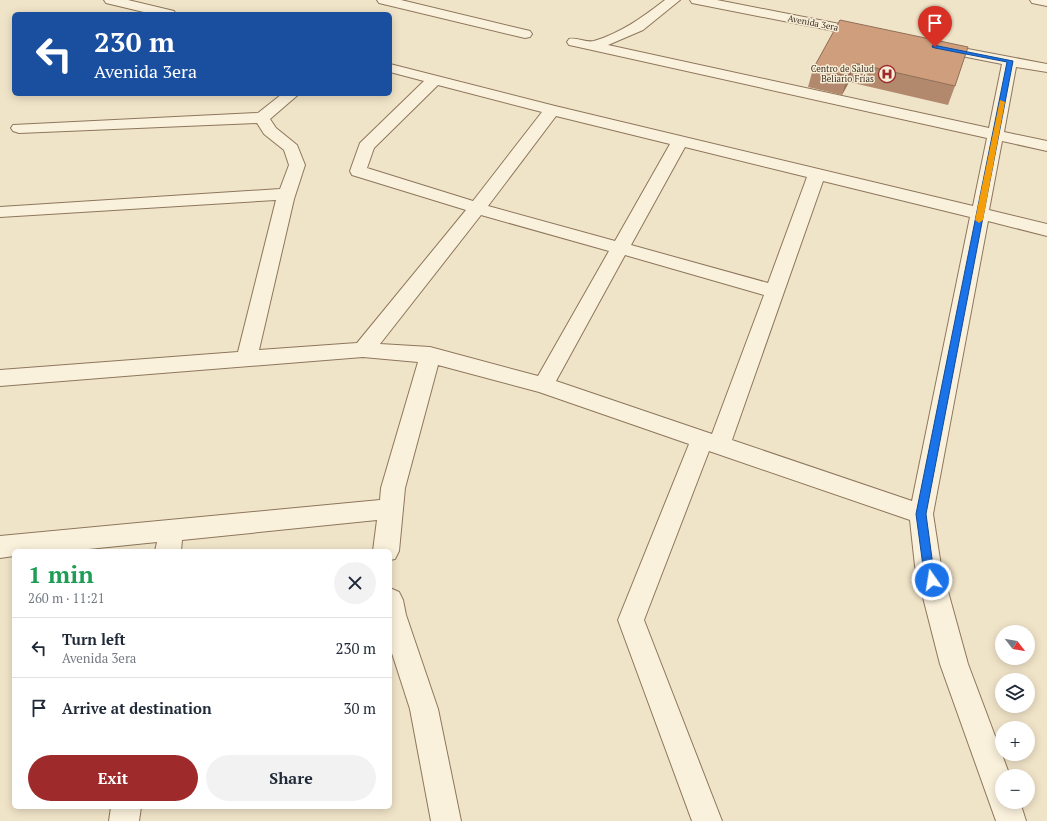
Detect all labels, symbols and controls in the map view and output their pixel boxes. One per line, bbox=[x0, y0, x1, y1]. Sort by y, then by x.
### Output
pin bbox=[918, 6, 952, 47]
street label: Avenida 3era bbox=[787, 12, 840, 34]
icon: arrive bbox=[924, 12, 946, 34]
text: 230 m bbox=[94, 23, 175, 60]
icon: left bbox=[28, 28, 80, 80]
text: Avenida 3era bbox=[94, 59, 197, 83]
place label: Centro de Salud Beliario Frías bbox=[811, 63, 874, 85]
hospital icon: Centro de Salud Beliario Frías bbox=[877, 64, 897, 84]
text: 1 min bbox=[28, 558, 94, 590]
position arrow bbox=[911, 559, 953, 601]
button: close bbox=[334, 562, 376, 604]
text: 260 m · 11:21 bbox=[28, 589, 105, 607]
north arrow bbox=[995, 625, 1035, 665]
map controls bbox=[995, 625, 1035, 809]
text: Turn left bbox=[62, 629, 126, 649]
icon: left bbox=[28, 637, 50, 659]
text: 230 m bbox=[335, 638, 376, 658]
text: Avenida 3era bbox=[62, 649, 136, 667]
button: layers bbox=[995, 673, 1035, 713]
icon: arrive bbox=[28, 697, 50, 719]
text: Arrive at destination bbox=[62, 698, 212, 718]
text: 30 m bbox=[343, 698, 376, 718]
button: + bbox=[995, 721, 1035, 761]
button: Exit bbox=[28, 755, 198, 801]
button: Share bbox=[206, 755, 376, 801]
button: − bbox=[995, 769, 1035, 809]

